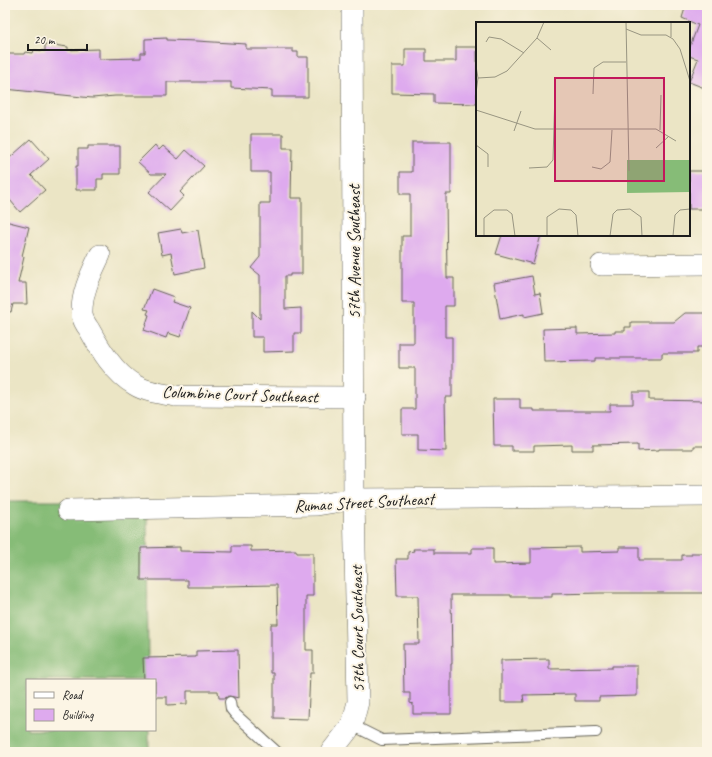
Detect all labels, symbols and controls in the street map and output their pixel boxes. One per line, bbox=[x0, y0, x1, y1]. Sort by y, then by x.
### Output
inset map bbox=[476, 22, 690, 236]
scale bar bbox=[28, 26, 87, 52]
text: 20 m bbox=[34, 32, 56, 48]
street label: 57th Avenue Southeast bbox=[344, 183, 365, 319]
street label: Columbine Court Southeast bbox=[162, 381, 321, 408]
street label: Rumac Street Southeast bbox=[294, 488, 437, 517]
street label: 57th Court Southeast bbox=[346, 563, 369, 693]
legend bbox=[26, 679, 156, 731]
text: Road bbox=[62, 687, 84, 703]
text: Building bbox=[62, 707, 94, 723]

